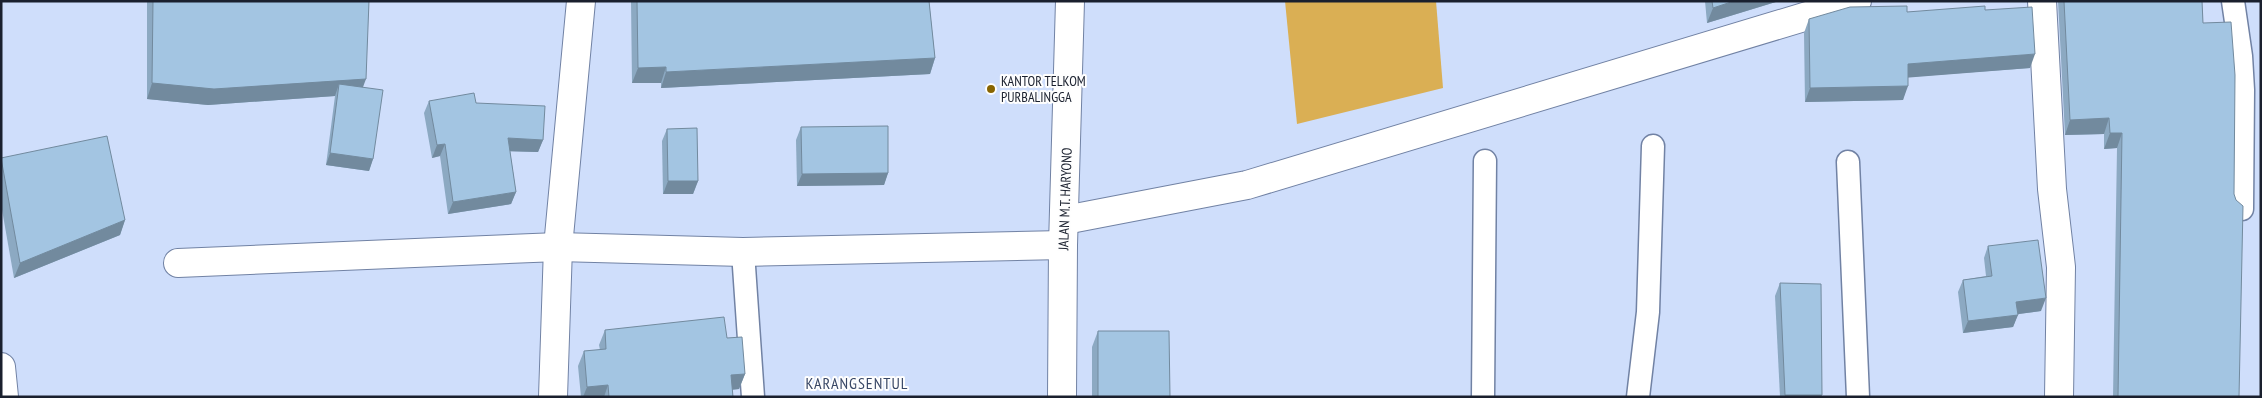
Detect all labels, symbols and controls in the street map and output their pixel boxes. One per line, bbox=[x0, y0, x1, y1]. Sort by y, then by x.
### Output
place label: KANTOR TELKOM PURBALINGGA bbox=[1001, 72, 1086, 106]
marker: KANTOR TELKOM PURBALINGGA bbox=[985, 83, 997, 95]
street label: JALAN M.T. HARYONO bbox=[1054, 147, 1076, 252]
district label: KARANGSENTUL bbox=[806, 373, 908, 393]

